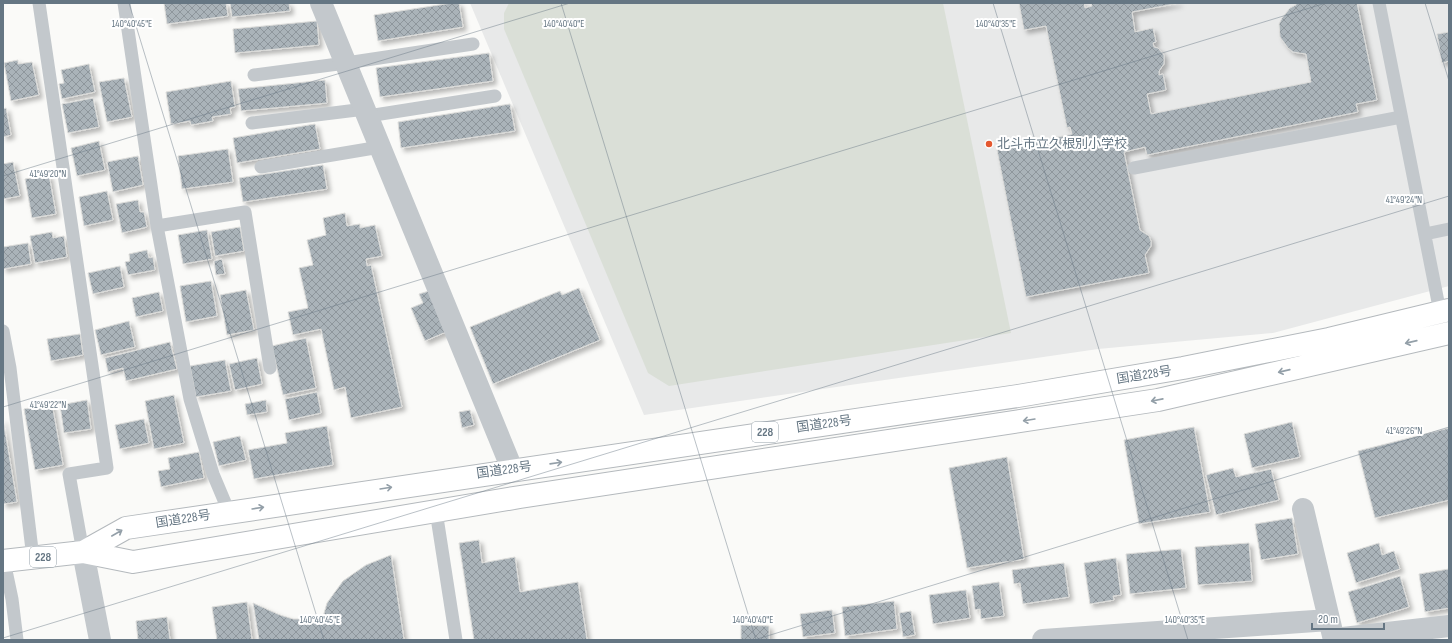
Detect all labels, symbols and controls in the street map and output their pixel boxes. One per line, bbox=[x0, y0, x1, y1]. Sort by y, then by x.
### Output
text: 140°40'45"E bbox=[112, 18, 152, 30]
text: 140°40'40"E bbox=[544, 18, 584, 30]
text: 140°40'35"E bbox=[976, 18, 1016, 30]
place label: 北斗市立久根別小学校 bbox=[997, 136, 1127, 152]
marker: 北斗市立久根別小学校 bbox=[984, 139, 994, 149]
text: 41°49'20"N bbox=[30, 168, 66, 180]
text: 41°49'24"N bbox=[1386, 194, 1422, 206]
one-way arrow bbox=[1405, 339, 1418, 347]
street label: 国道228号 bbox=[1115, 363, 1173, 387]
one-way arrow bbox=[1278, 368, 1291, 376]
one-way arrow bbox=[1151, 396, 1164, 404]
text: 41°49'22"N bbox=[30, 399, 66, 411]
street label: 国道228号 bbox=[795, 412, 853, 436]
one-way arrow bbox=[1023, 416, 1036, 424]
road number: 228 bbox=[752, 422, 778, 442]
text: 41°49'26"N bbox=[1386, 425, 1422, 437]
street label: 国道228号 bbox=[475, 458, 533, 482]
one-way arrow bbox=[549, 459, 562, 467]
one-way arrow bbox=[379, 484, 392, 492]
one-way arrow bbox=[251, 504, 264, 512]
street label: 国道228号 bbox=[154, 507, 212, 531]
one-way arrow bbox=[110, 528, 122, 536]
road number: 228 bbox=[30, 547, 56, 567]
scale bar bbox=[1312, 605, 1384, 631]
text: 20 m bbox=[1318, 612, 1338, 627]
text: 140°40'45"E bbox=[300, 614, 340, 626]
text: 140°40'40"E bbox=[733, 614, 773, 626]
text: 140°40'35"E bbox=[1165, 614, 1205, 626]

